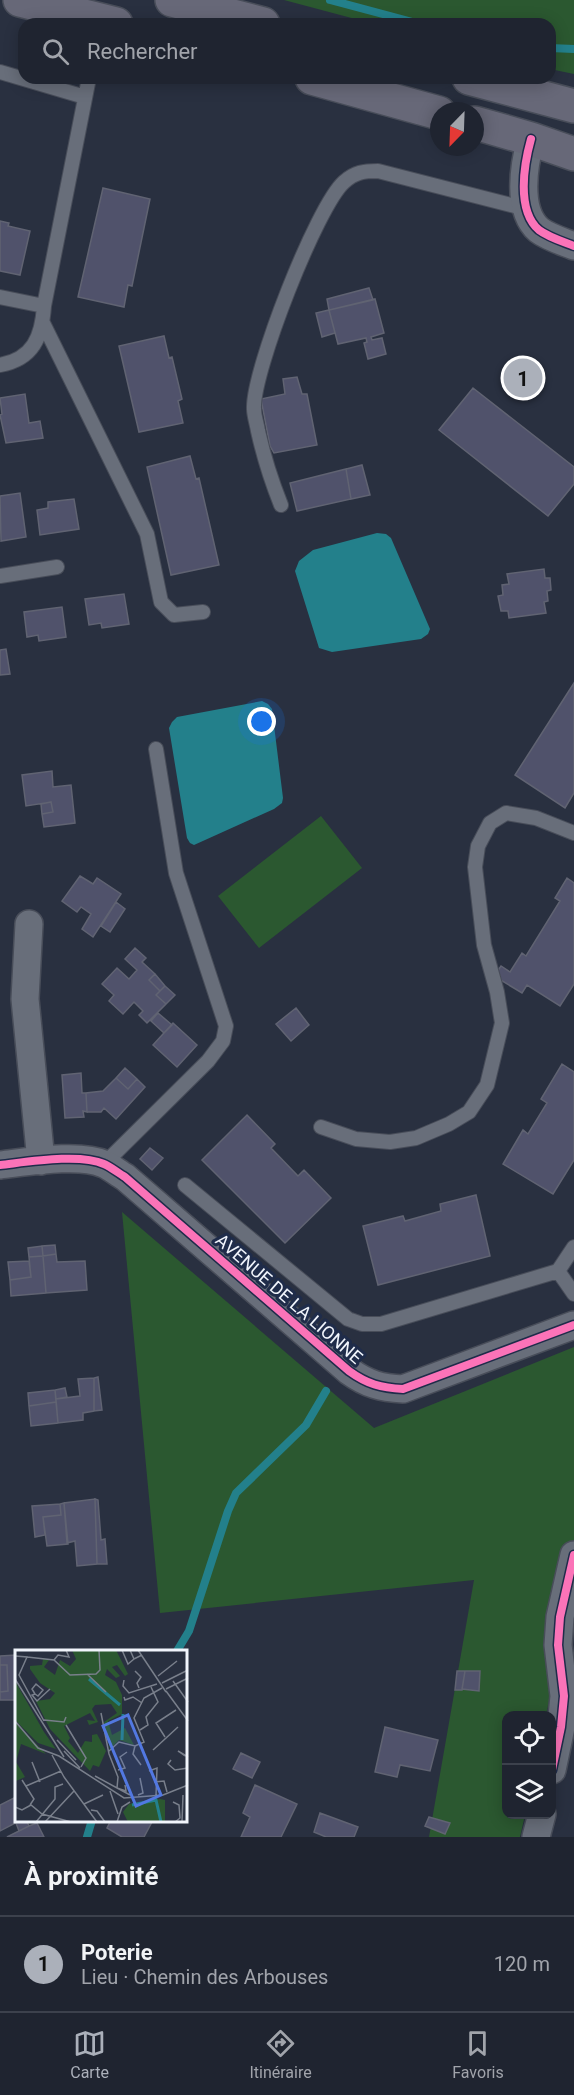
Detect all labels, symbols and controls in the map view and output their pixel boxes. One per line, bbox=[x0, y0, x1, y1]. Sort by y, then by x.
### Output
search box bbox=[18, 18, 556, 84]
icon: search bbox=[39, 35, 72, 68]
text: Rechercher bbox=[87, 39, 198, 64]
north arrow bbox=[430, 102, 484, 156]
pin: 1 bbox=[504, 356, 542, 400]
your location bbox=[247, 707, 276, 736]
street label: AVENUE DE LA LIONNE bbox=[212, 1229, 367, 1368]
inset map bbox=[15, 1650, 188, 1822]
map controls bbox=[502, 1711, 556, 1819]
button: locate bbox=[502, 1711, 556, 1765]
button: layers bbox=[502, 1765, 556, 1819]
text: À proximité bbox=[24, 1861, 158, 1891]
text: Poterie bbox=[81, 1940, 153, 1965]
text: 1 bbox=[38, 1952, 49, 1976]
text: 120 m bbox=[494, 1952, 550, 1976]
text: Lieu · Chemin des Arbouses bbox=[81, 1965, 328, 1989]
tab: Carte bbox=[70, 2027, 109, 2082]
tab: Itinéraire bbox=[249, 2027, 312, 2082]
tab: Favoris bbox=[452, 2027, 504, 2082]

